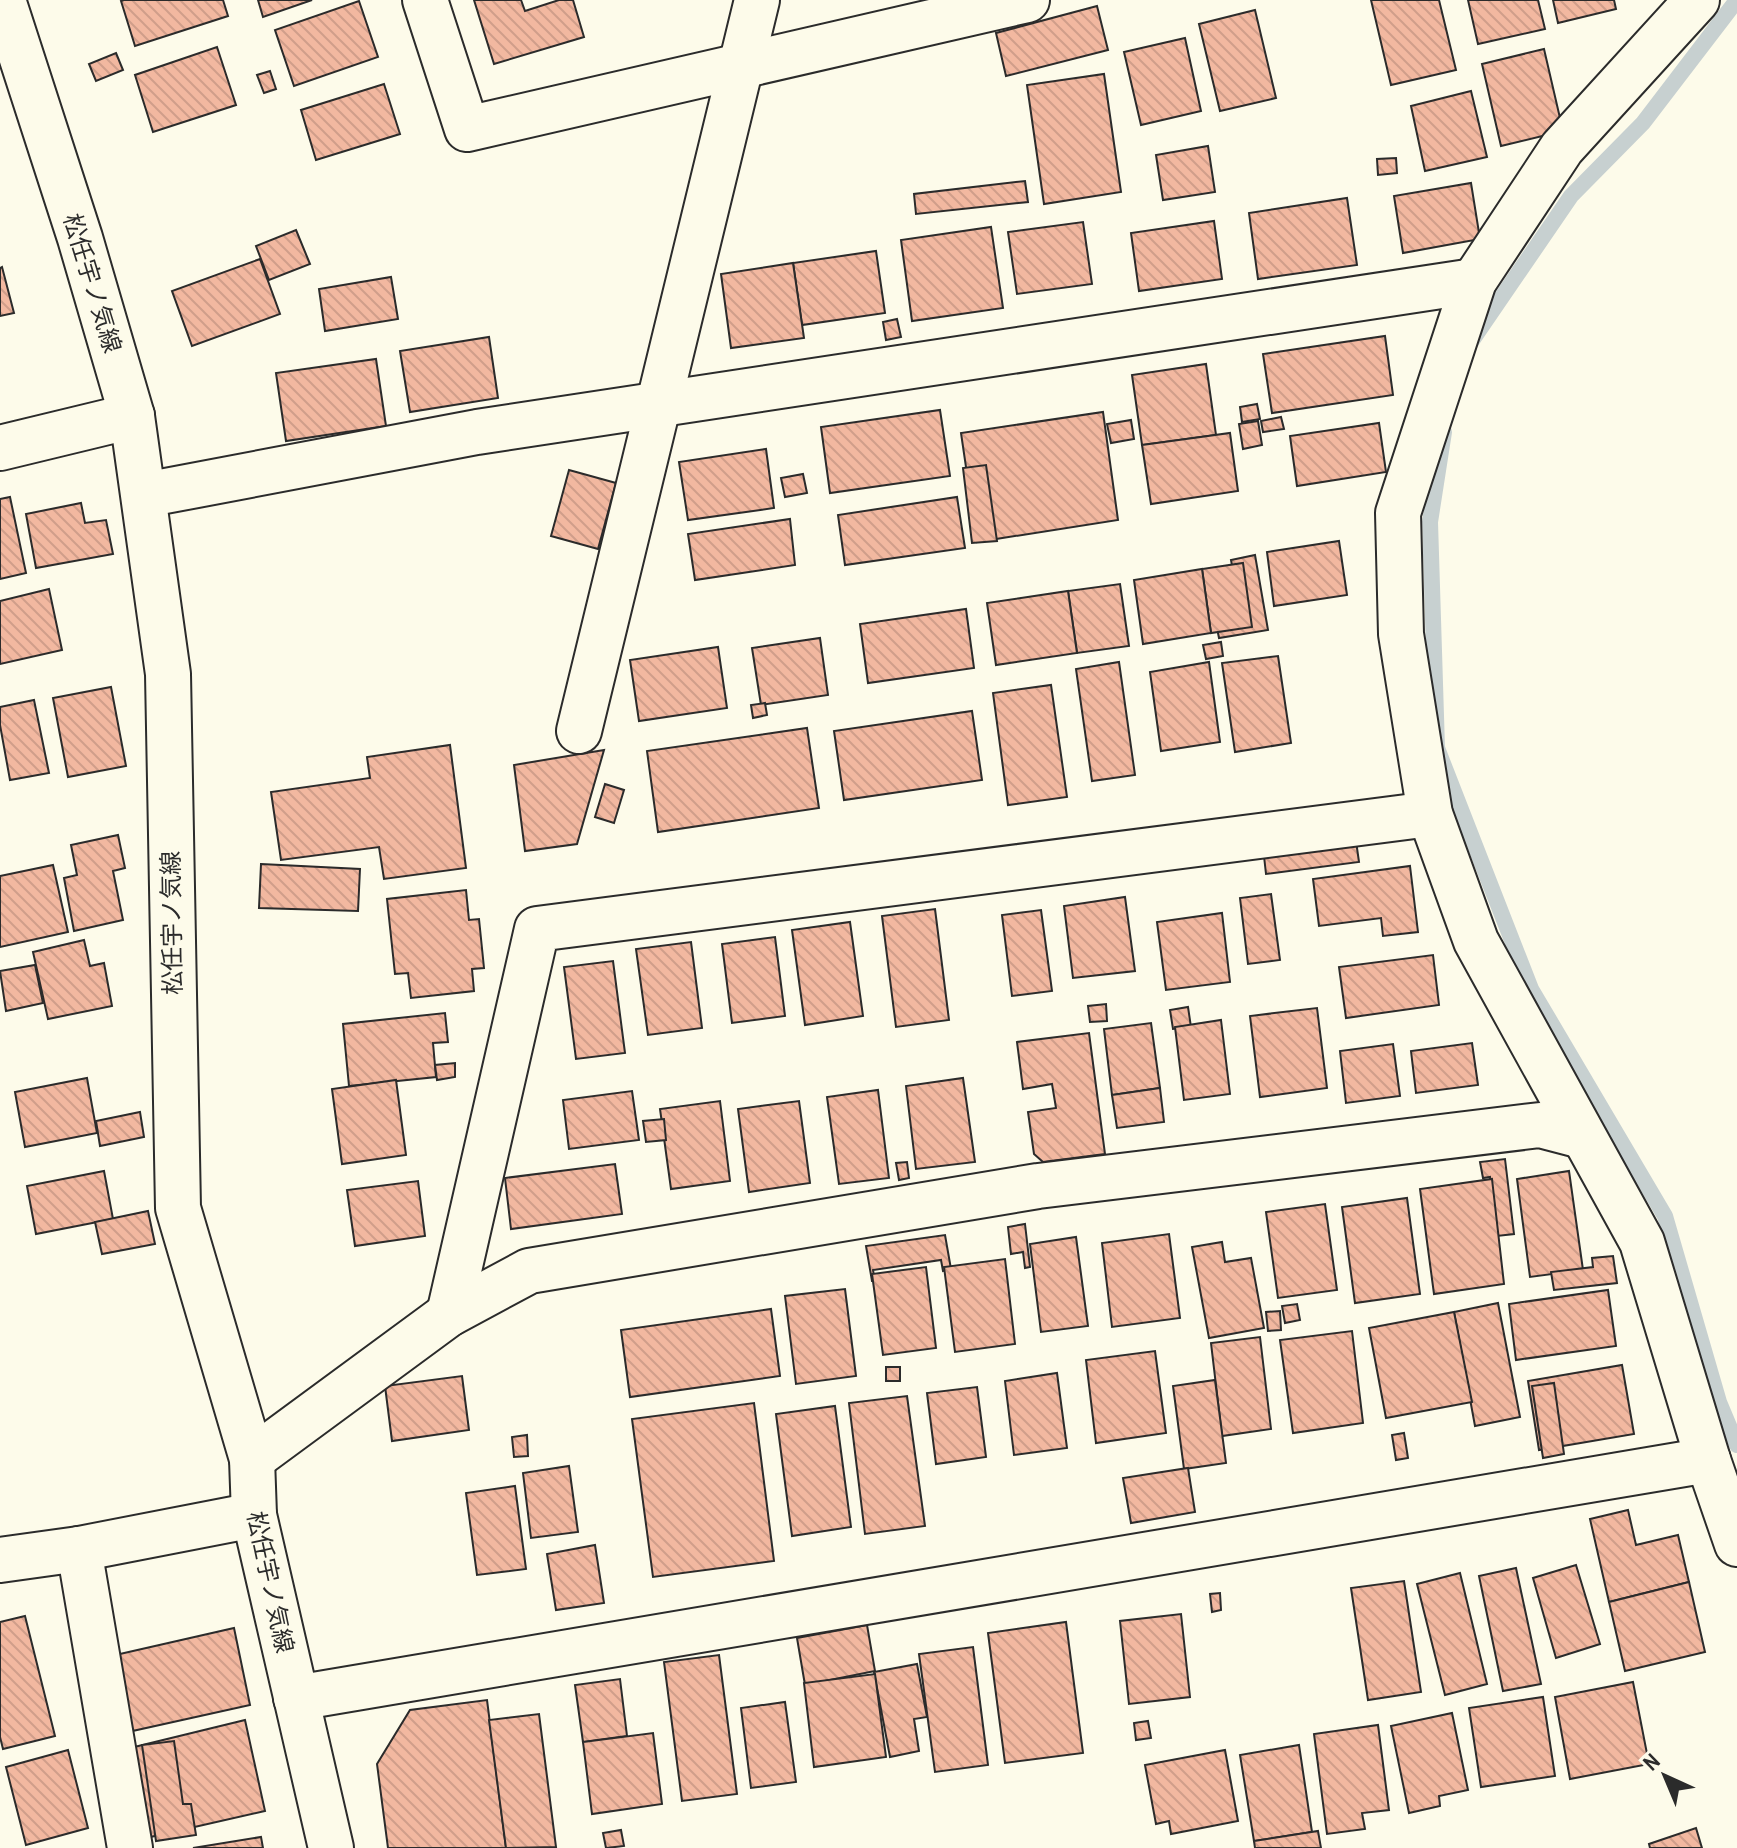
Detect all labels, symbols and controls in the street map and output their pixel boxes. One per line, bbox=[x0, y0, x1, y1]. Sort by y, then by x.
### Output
street label: 松任宇ノ気線 bbox=[57, 209, 129, 357]
street label: 松任宇ノ気線 bbox=[154, 851, 188, 995]
street label: 松任宇ノ気線 bbox=[240, 1508, 302, 1656]
north arrow bbox=[1625, 1736, 1705, 1816]
text: N bbox=[1636, 1746, 1666, 1777]

